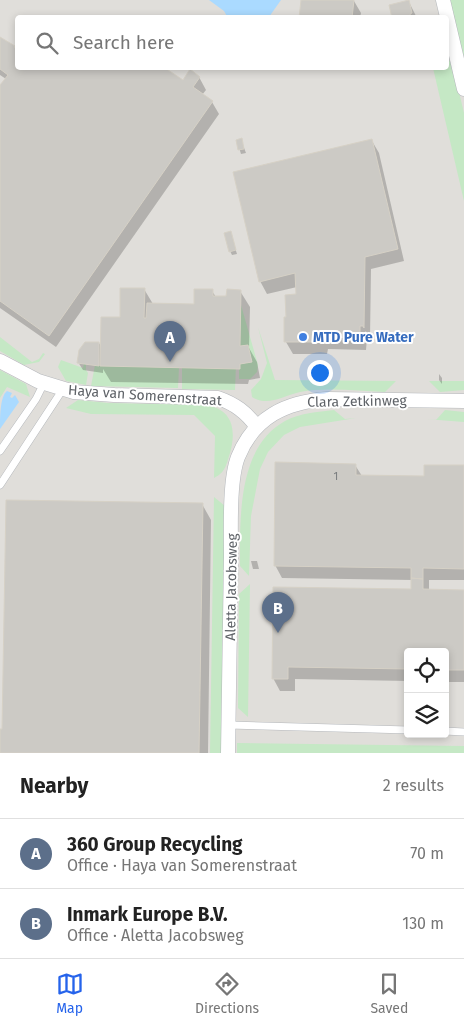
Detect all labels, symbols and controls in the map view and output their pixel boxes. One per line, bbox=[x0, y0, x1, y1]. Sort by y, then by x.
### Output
search box bbox=[15, 15, 449, 70]
icon: search bbox=[33, 29, 61, 57]
text: Search here bbox=[73, 31, 174, 54]
pin: A bbox=[154, 321, 186, 362]
place label: MTD Pure Water bbox=[313, 329, 414, 346]
marker: MTD Pure Water bbox=[297, 331, 309, 343]
your location bbox=[307, 360, 333, 386]
street label: Haya van Somerenstraat bbox=[68, 382, 223, 409]
street label: Clara Zetkinweg bbox=[307, 392, 408, 411]
house number: 1 bbox=[334, 470, 338, 483]
street label: Aletta Jacobsweg bbox=[222, 533, 241, 641]
pin: B bbox=[262, 592, 294, 633]
map controls bbox=[404, 648, 449, 738]
button: locate bbox=[404, 648, 449, 693]
button: layers bbox=[404, 693, 449, 738]
text: Nearby bbox=[20, 773, 88, 799]
text: 2 results bbox=[383, 776, 444, 795]
text: 360 Group Recycling bbox=[67, 833, 243, 856]
text: A bbox=[31, 844, 41, 863]
text: 70 m bbox=[410, 844, 444, 863]
text: Office · Haya van Somerenstraat bbox=[67, 856, 297, 875]
text: Inmark Europe B.V. bbox=[67, 903, 227, 926]
text: B bbox=[31, 914, 41, 933]
text: 130 m bbox=[402, 914, 444, 933]
text: Office · Aletta Jacobsweg bbox=[67, 926, 244, 945]
tab: Map bbox=[56, 970, 84, 1017]
tab: Directions bbox=[195, 970, 259, 1017]
tab: Saved bbox=[370, 970, 408, 1017]

